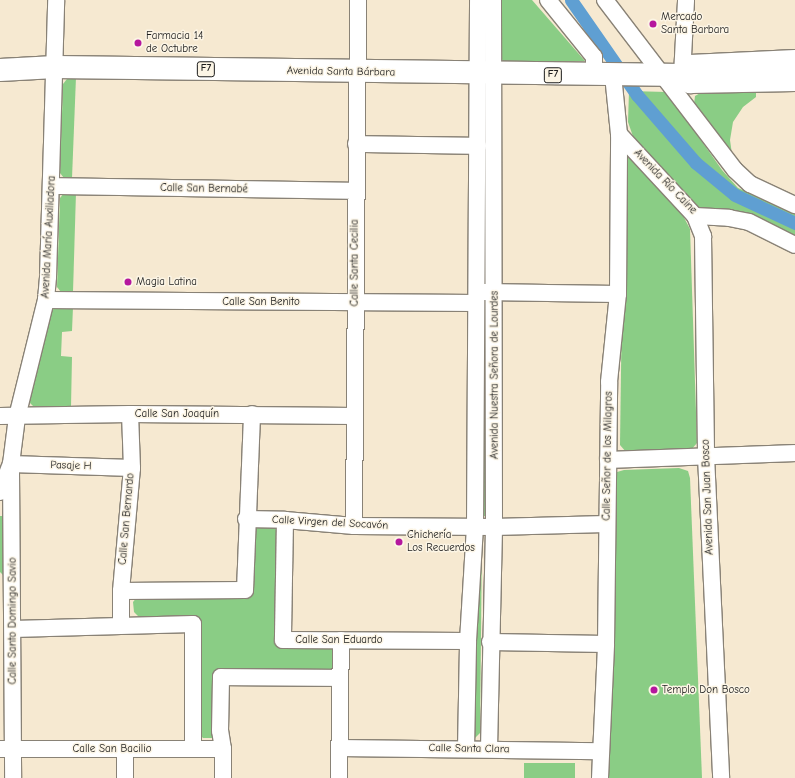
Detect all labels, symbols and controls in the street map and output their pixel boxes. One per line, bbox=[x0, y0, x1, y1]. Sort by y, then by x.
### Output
place label: Mercado Santa Barbara bbox=[661, 11, 729, 37]
marker: Mercado Santa Barbara bbox=[648, 19, 658, 29]
place label: Farmacia 14 de Octubre bbox=[146, 30, 203, 56]
marker: Farmacia 14 de Octubre bbox=[133, 38, 143, 48]
road number: F7 bbox=[196, 61, 216, 77]
street label: Avenida Santa Bárbara bbox=[287, 64, 395, 80]
road number: F7 bbox=[543, 67, 563, 83]
street label: Avenida Río Caine bbox=[631, 147, 699, 217]
street label: Avenida María Auxiliadora bbox=[39, 175, 59, 299]
street label: Calle San Bernabé bbox=[160, 182, 248, 196]
street label: Calle Santa Cecilia bbox=[348, 219, 362, 307]
place label: Magia Latina bbox=[136, 275, 197, 289]
marker: Magia Latina bbox=[123, 277, 133, 287]
street label: Avenida Nuestra Señora de Lourdes bbox=[488, 291, 502, 459]
street label: Calle San Benito bbox=[222, 295, 300, 309]
street label: Calle Señor de los Milagros bbox=[600, 391, 616, 521]
street label: Calle San Joaquín bbox=[135, 407, 219, 421]
street label: Avenida San Juan Bosco bbox=[699, 439, 717, 555]
street label: Pasaje H bbox=[50, 459, 92, 473]
street label: Calle San Bernardo bbox=[116, 473, 138, 565]
street label: Calle Virgen del Socavón bbox=[271, 513, 389, 533]
place label: Chichería Los Recuerdos bbox=[407, 529, 475, 555]
marker: Chichería Los Recuerdos bbox=[394, 537, 404, 547]
street label: Calle Santo Domingo Savio bbox=[6, 558, 20, 684]
street label: Calle San Eduardo bbox=[295, 633, 383, 647]
place label: Templo Don Bosco bbox=[662, 683, 750, 697]
marker: Templo Don Bosco bbox=[649, 685, 659, 695]
street label: Calle San Bacilio bbox=[73, 742, 151, 756]
street label: Calle Santa Clara bbox=[428, 742, 510, 756]

